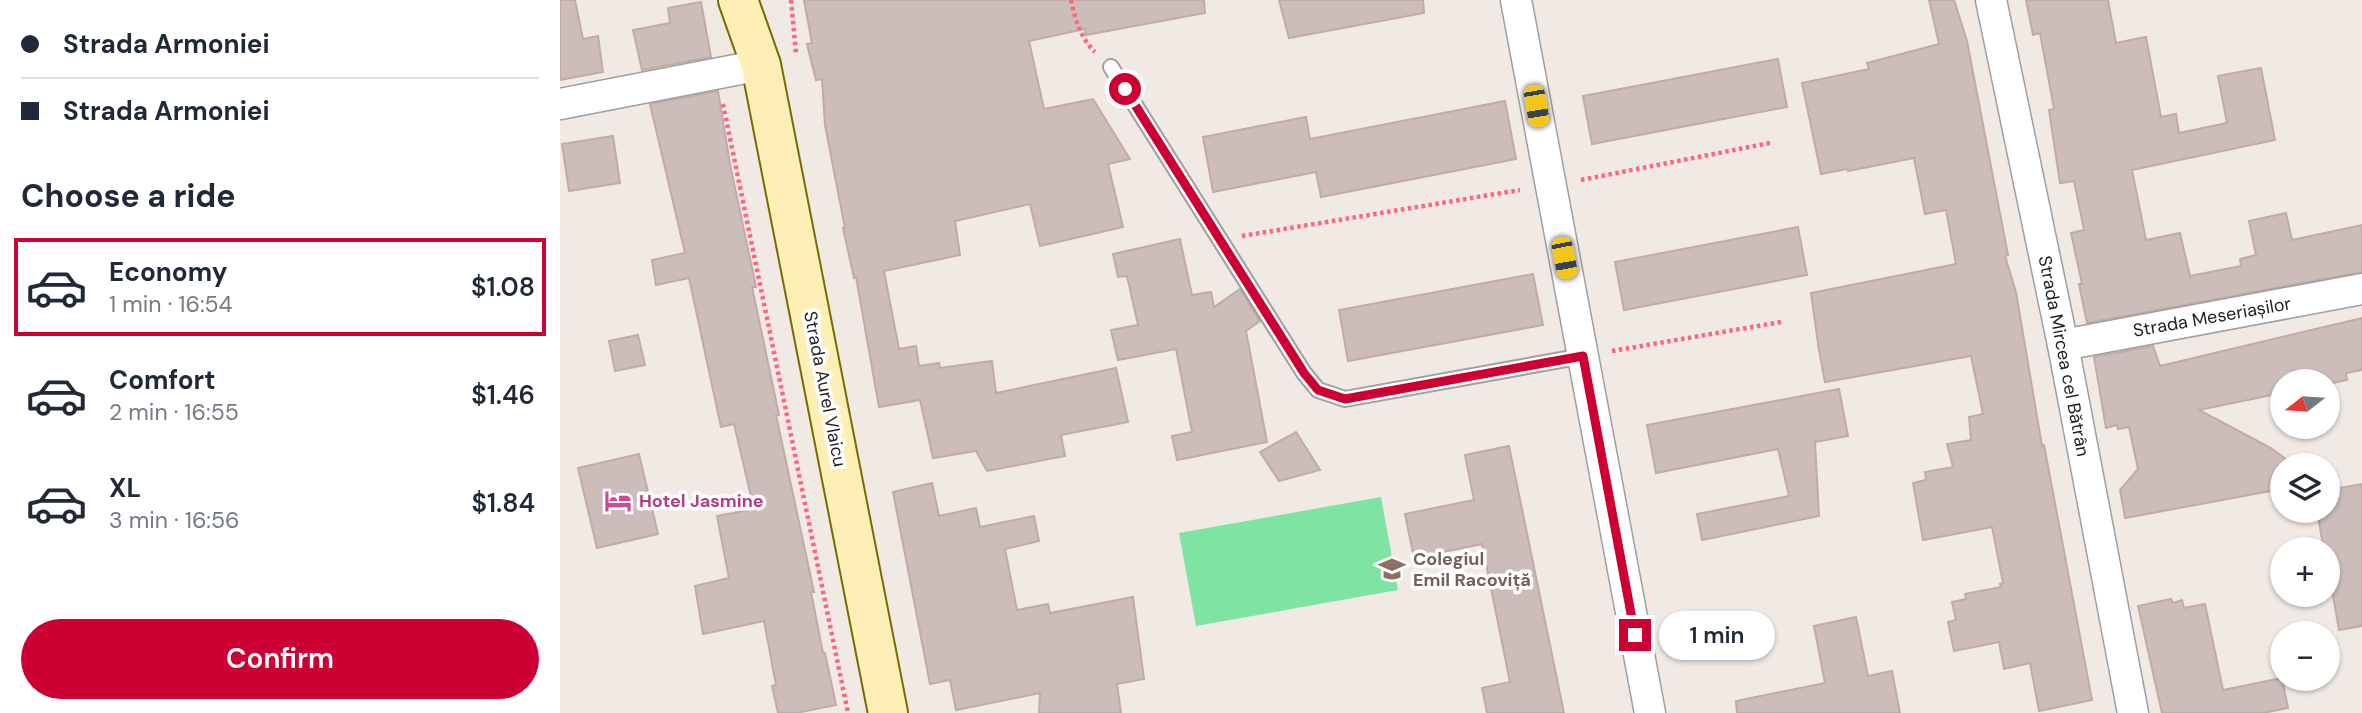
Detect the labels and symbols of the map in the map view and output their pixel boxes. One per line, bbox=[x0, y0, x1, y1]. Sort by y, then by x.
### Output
route start bbox=[1109, 73, 1141, 105]
car bbox=[1523, 83, 1550, 129]
car bbox=[1550, 235, 1579, 281]
street label: Strada Mircea cel Bătrân bbox=[2033, 253, 2095, 459]
street label: Strada Meseriașilor bbox=[2131, 291, 2293, 343]
street label: Strada Aurel Vlaicu bbox=[798, 309, 852, 469]
north arrow bbox=[2270, 369, 2340, 439]
hotel icon: Hotel Jasmine bbox=[603, 486, 633, 516]
place label: Hotel Jasmine bbox=[639, 489, 764, 513]
place label: Colegiul Emil Racoviță bbox=[1413, 547, 1531, 592]
school or university icon: Colegiul Emil Racoviță bbox=[1377, 554, 1407, 584]
callout: 1 min bbox=[1660, 610, 1775, 660]
route end bbox=[1619, 619, 1651, 651]

